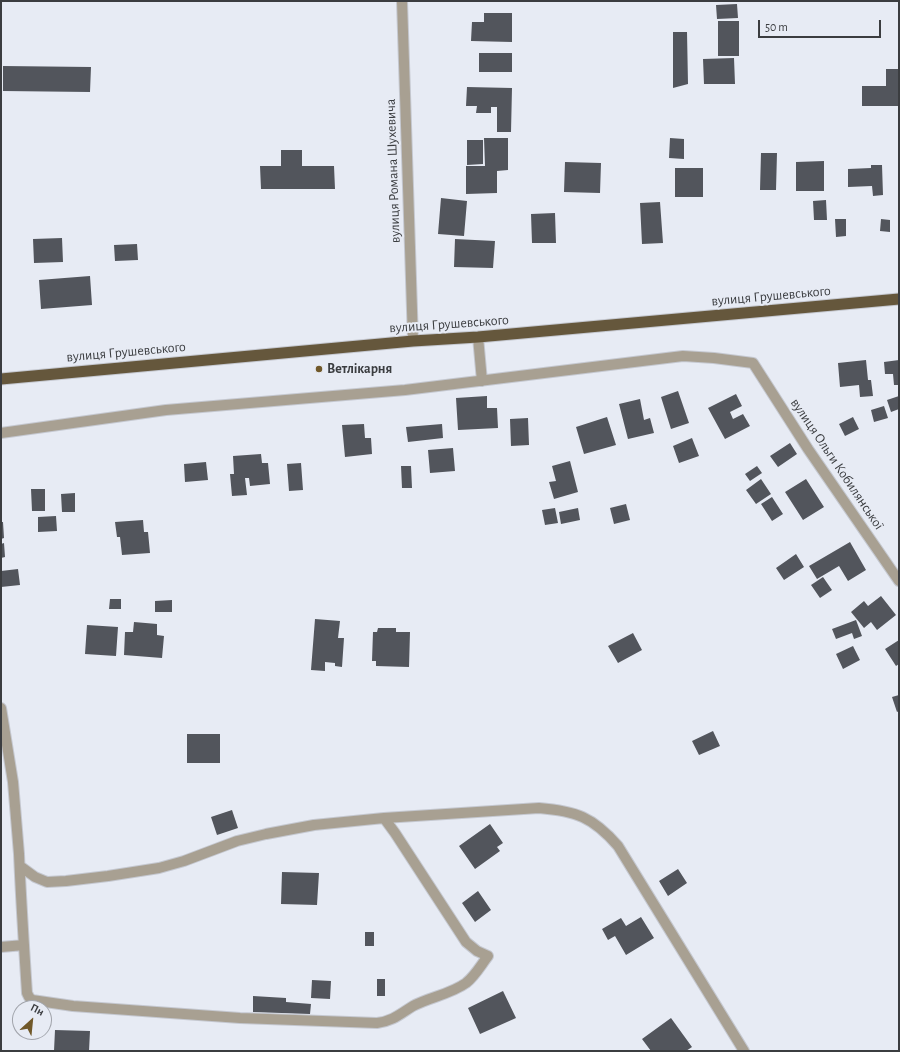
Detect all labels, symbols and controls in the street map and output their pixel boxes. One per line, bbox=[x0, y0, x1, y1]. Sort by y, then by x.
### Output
scale bar bbox=[760, 12, 883, 38]
text: 50 m bbox=[765, 21, 788, 33]
street label: вулиця Романа Шухевича bbox=[382, 99, 404, 243]
street label: вулиця Грушевського bbox=[711, 282, 831, 310]
street label: вулиця Грушевського bbox=[389, 311, 509, 337]
street label: вулиця Грушевського bbox=[66, 338, 186, 366]
place label: Ветлікарня bbox=[327, 361, 392, 377]
marker: Ветлікарня bbox=[314, 364, 324, 374]
street label: вулиця Ольги Кобилянської bbox=[787, 395, 887, 533]
north arrow bbox=[12, 1000, 52, 1040]
text: Пн bbox=[29, 1002, 46, 1018]

